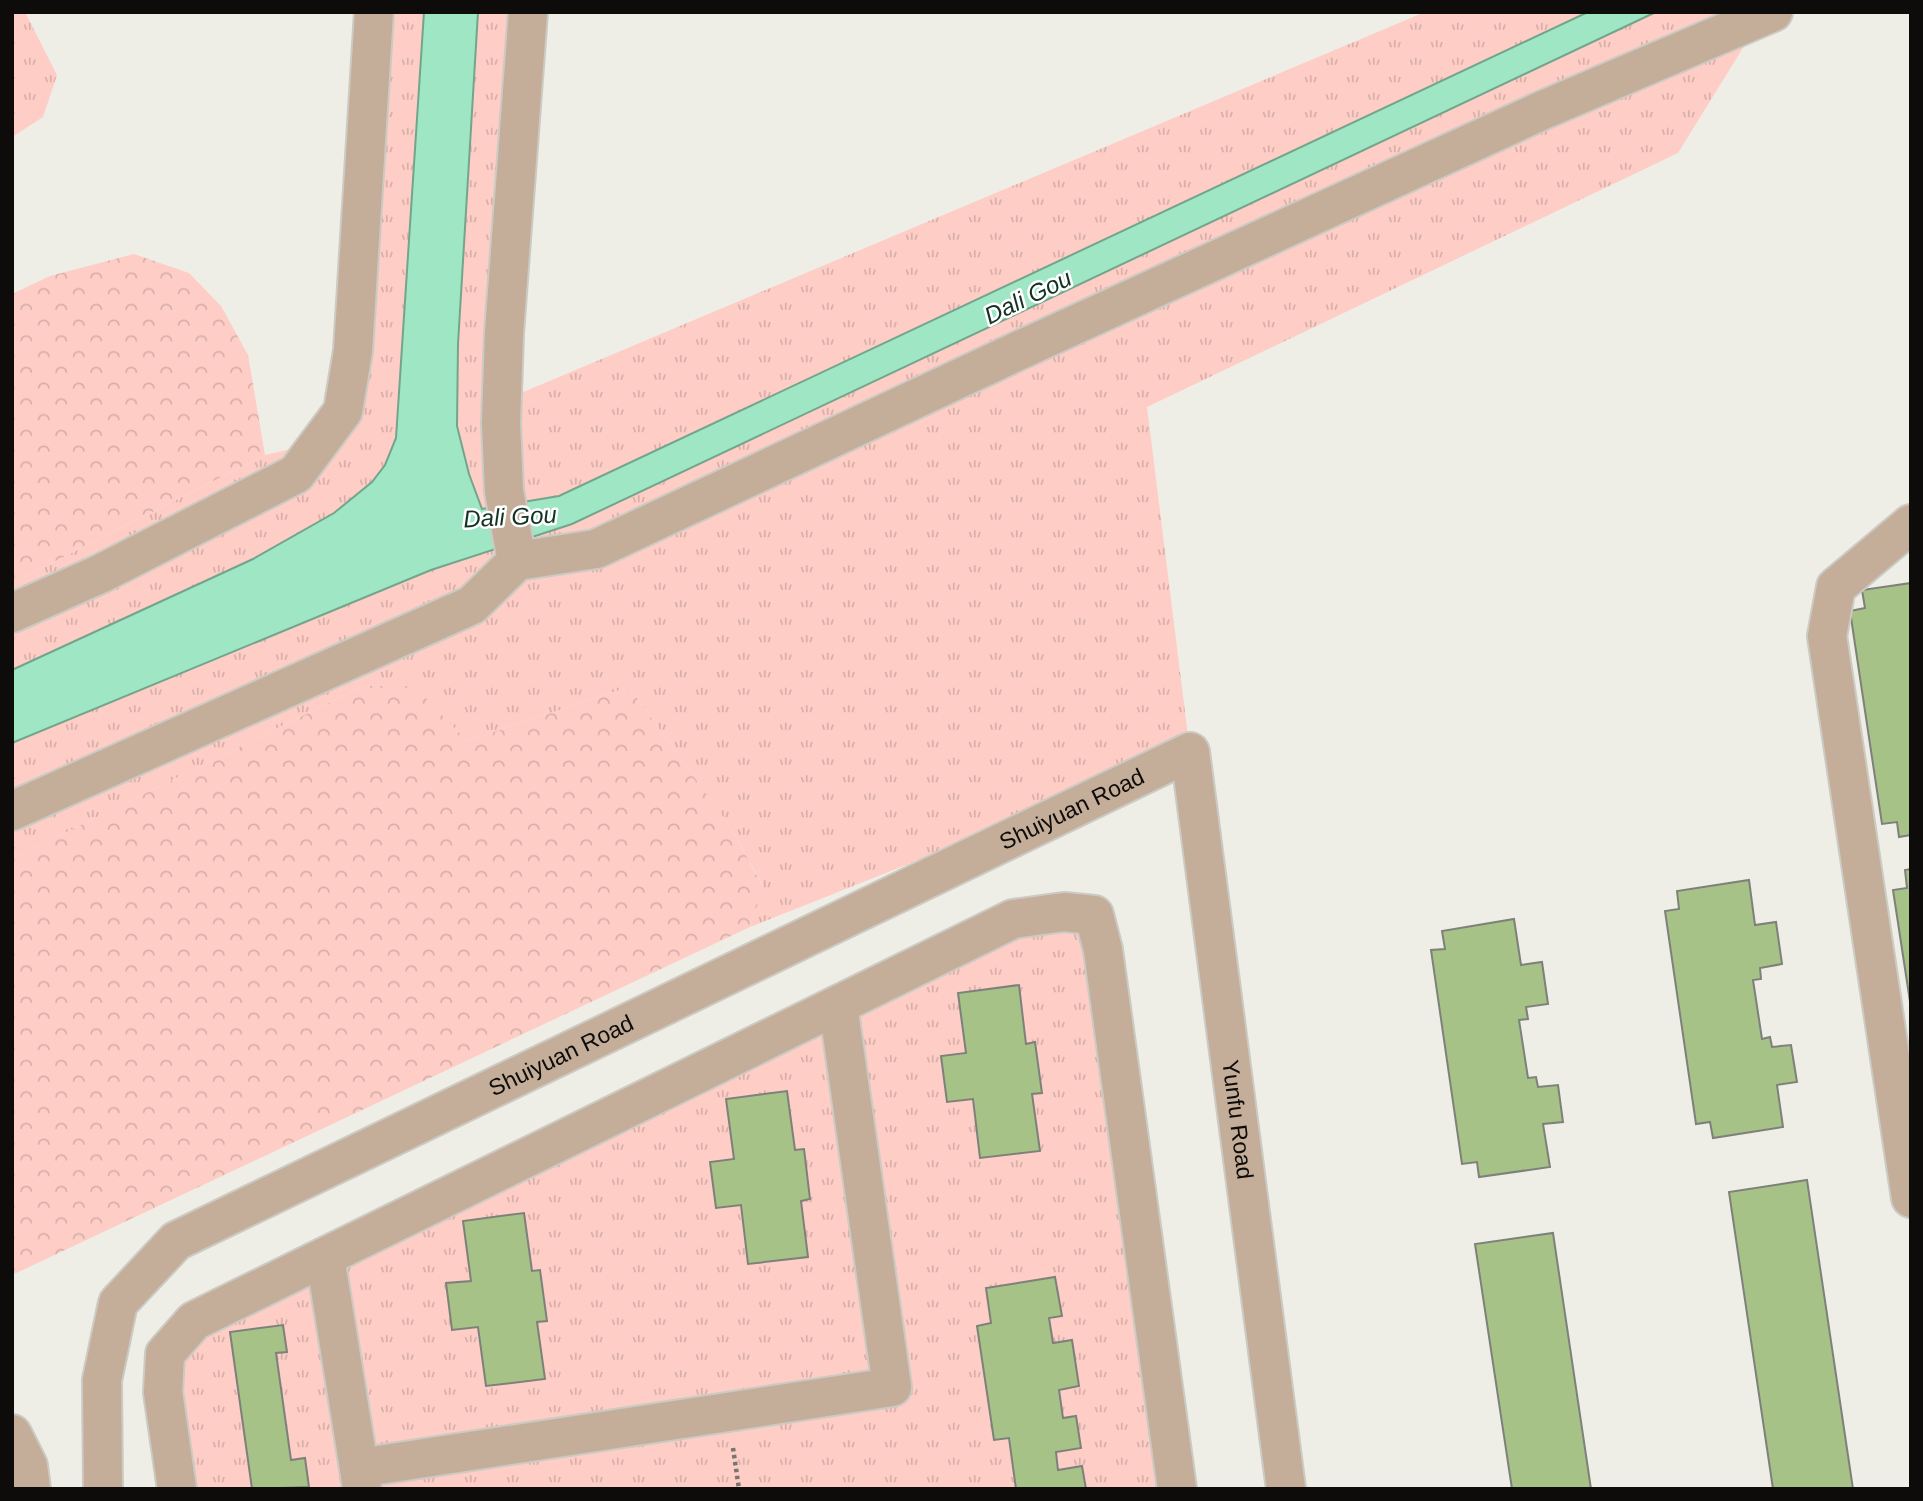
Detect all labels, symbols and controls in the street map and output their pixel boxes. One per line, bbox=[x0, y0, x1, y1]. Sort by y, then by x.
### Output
water label: Dali Gou bbox=[980, 264, 1076, 329]
water label: Dali Gou bbox=[463, 501, 557, 532]
street label: Shuiyuan Road bbox=[995, 763, 1148, 855]
street label: Shuiyuan Road bbox=[485, 1009, 638, 1101]
street label: Yunfu Road bbox=[1217, 1058, 1259, 1181]

